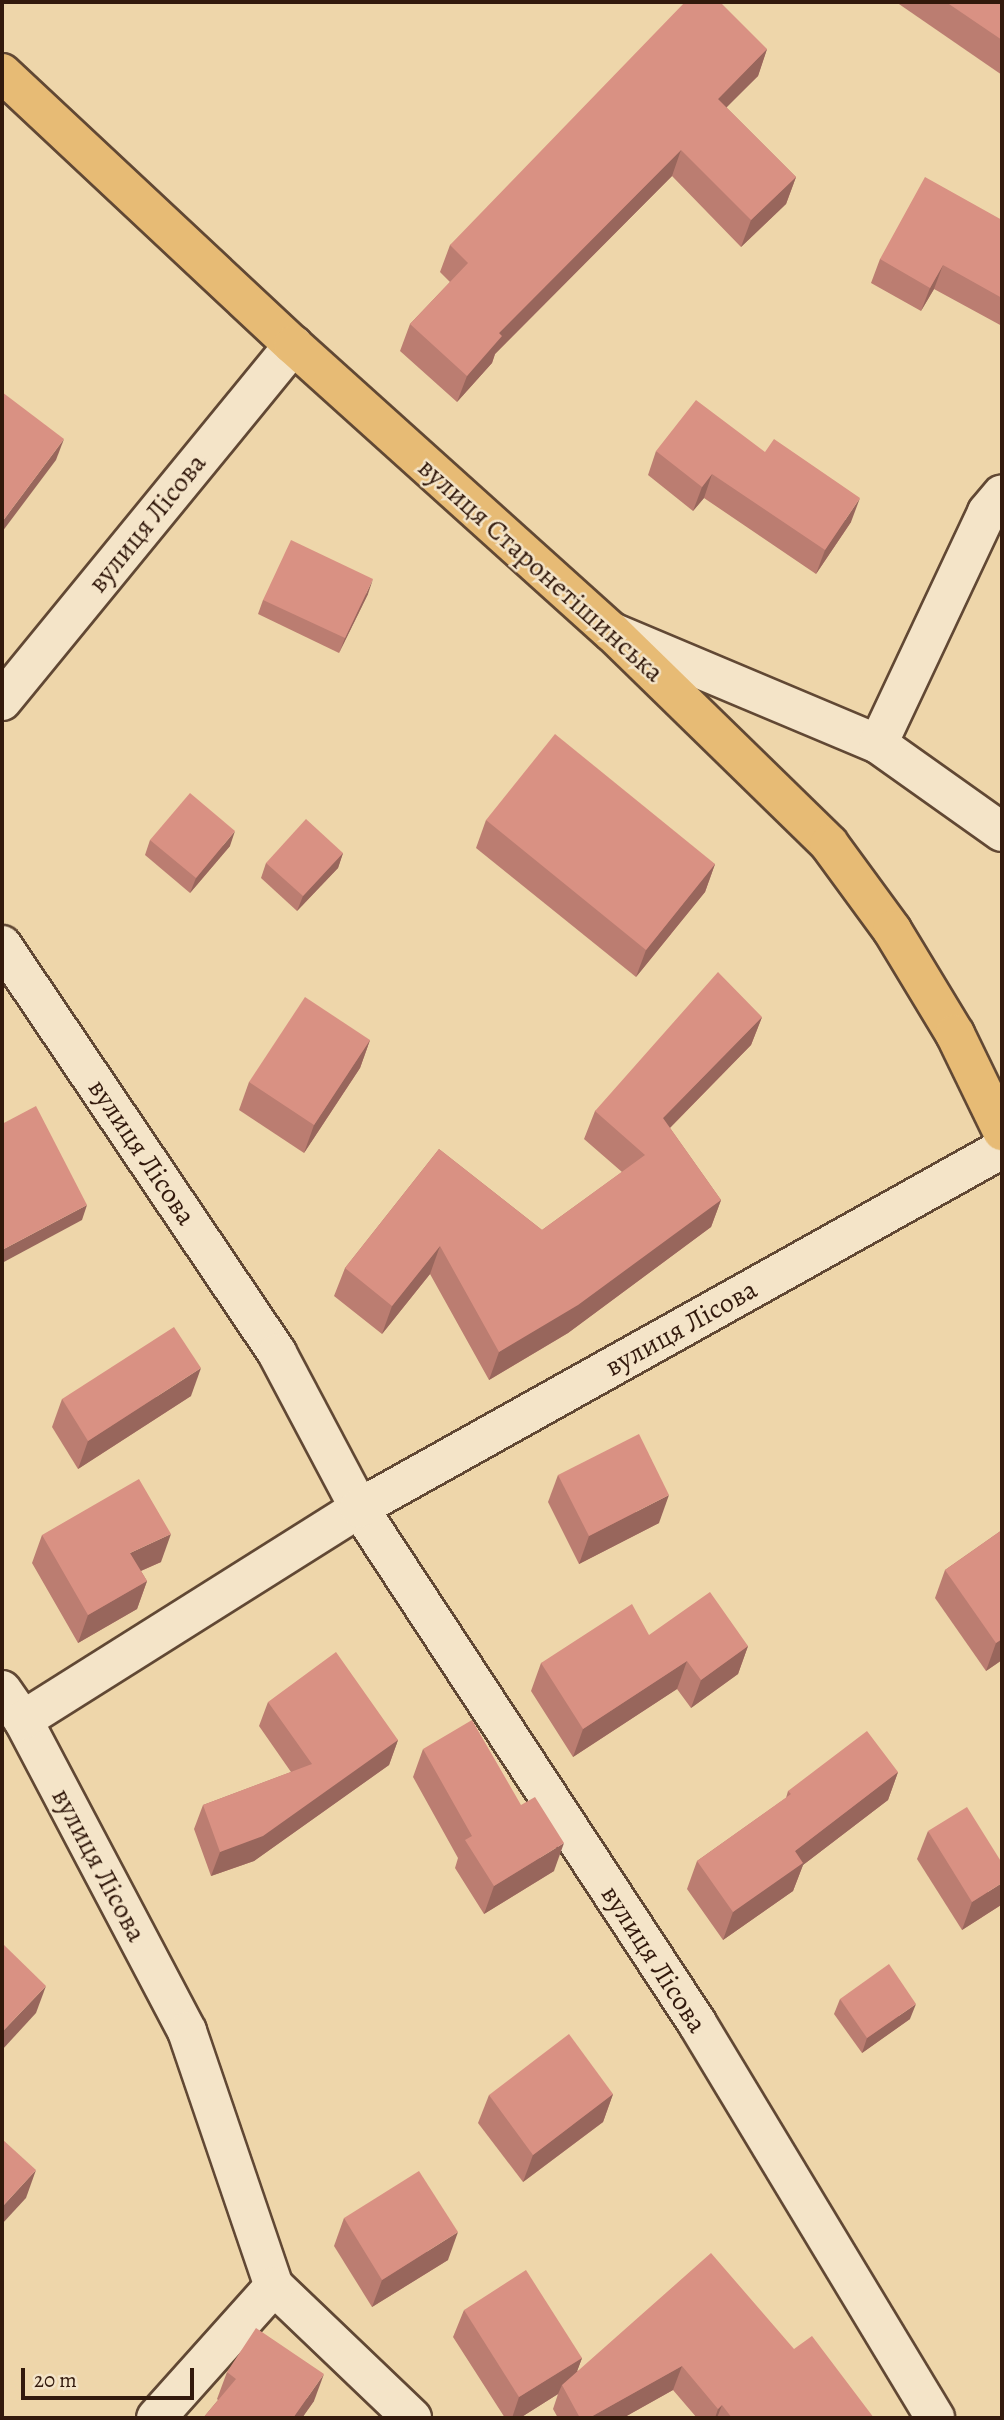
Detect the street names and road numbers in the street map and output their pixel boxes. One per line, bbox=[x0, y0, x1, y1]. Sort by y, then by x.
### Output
street label: вулиця Лісова bbox=[81, 447, 213, 599]
street label: вулиця Старонетішинська bbox=[411, 451, 671, 689]
street label: вулиця Лісова bbox=[81, 1073, 203, 1231]
street label: вулиця Лісова bbox=[599, 1272, 763, 1384]
street label: вулиця Лісова bbox=[45, 1783, 153, 1947]
street label: вулиця Лісова bbox=[594, 1879, 714, 2039]

